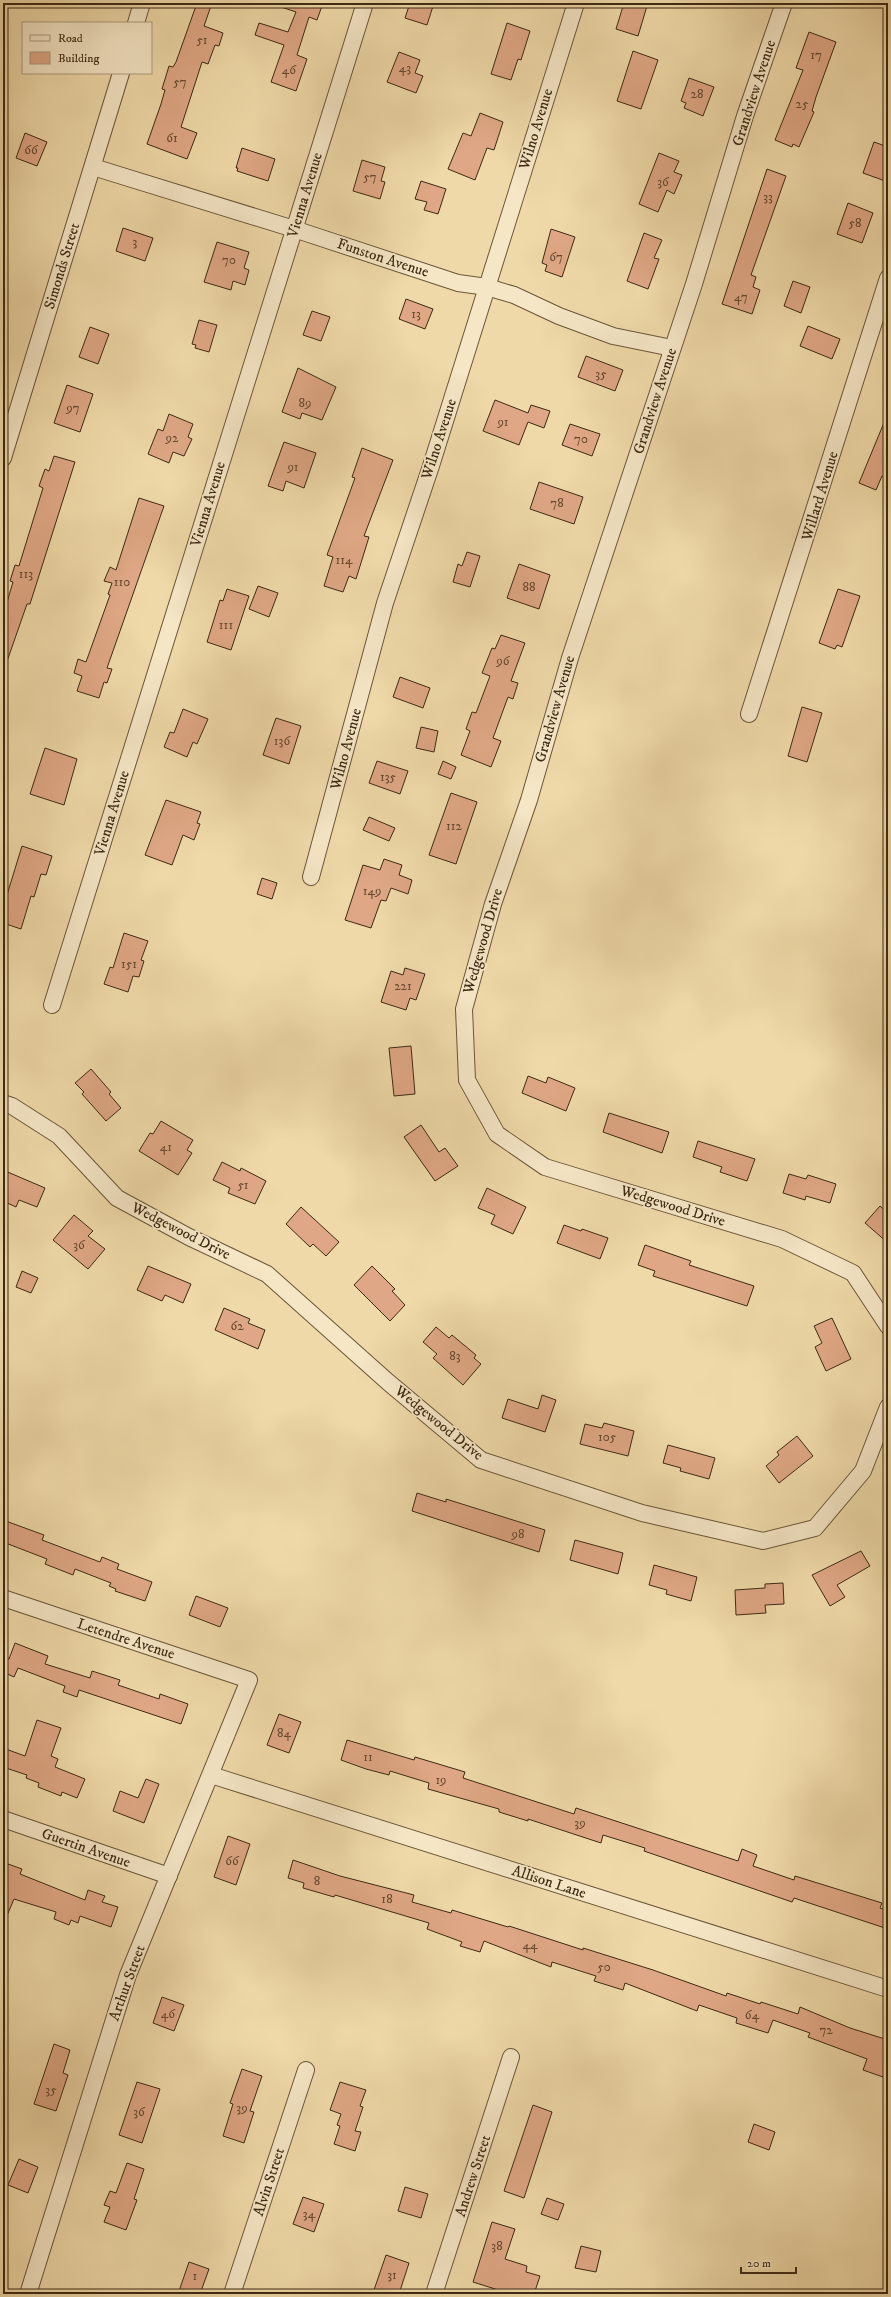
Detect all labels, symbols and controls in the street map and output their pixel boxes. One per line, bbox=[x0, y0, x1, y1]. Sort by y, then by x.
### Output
legend bbox=[22, 22, 152, 74]
text: Road bbox=[58, 31, 83, 46]
house number: 51 bbox=[196, 32, 208, 48]
street label: Grandview Avenue bbox=[728, 38, 780, 148]
house number: 17 bbox=[810, 47, 822, 63]
text: Building bbox=[58, 51, 99, 66]
house number: 43 bbox=[399, 60, 411, 76]
house number: 46 bbox=[282, 62, 297, 78]
house number: 57 bbox=[173, 74, 187, 90]
street label: Wilno Avenue bbox=[514, 86, 557, 173]
house number: 28 bbox=[691, 86, 703, 102]
house number: 25 bbox=[796, 96, 809, 112]
house number: 61 bbox=[166, 130, 178, 146]
house number: 66 bbox=[24, 142, 39, 158]
street label: Vienna Avenue bbox=[283, 150, 327, 241]
house number: 57 bbox=[363, 169, 377, 185]
house number: 36 bbox=[657, 174, 670, 190]
house number: 33 bbox=[763, 189, 773, 205]
house number: 58 bbox=[849, 215, 861, 231]
street label: Simonds Street bbox=[40, 220, 84, 311]
house number: 3 bbox=[133, 234, 138, 250]
street label: Funston Avenue bbox=[335, 234, 431, 282]
house number: 67 bbox=[549, 249, 563, 265]
house number: 70 bbox=[222, 252, 236, 268]
house number: 47 bbox=[734, 289, 748, 305]
house number: 13 bbox=[411, 306, 421, 322]
street label: Grandview Avenue bbox=[629, 346, 681, 456]
house number: 35 bbox=[595, 366, 607, 382]
house number: 89 bbox=[299, 395, 312, 411]
street label: Wilno Avenue bbox=[417, 396, 461, 483]
house number: 97 bbox=[65, 400, 80, 416]
house number: 91 bbox=[496, 414, 509, 430]
house number: 92 bbox=[165, 430, 179, 446]
house number: 70 bbox=[574, 431, 588, 447]
street label: Willard Avenue bbox=[797, 449, 843, 544]
street label: Vienna Avenue bbox=[186, 459, 230, 550]
house number: 91 bbox=[286, 459, 299, 475]
house number: 78 bbox=[550, 495, 564, 511]
house number: 114 bbox=[335, 552, 353, 568]
house number: 113 bbox=[19, 566, 33, 582]
house number: 110 bbox=[114, 574, 130, 590]
house number: 88 bbox=[522, 579, 536, 595]
house number: 111 bbox=[219, 617, 233, 633]
house number: 96 bbox=[495, 653, 511, 669]
street label: Grandview Avenue bbox=[531, 653, 579, 765]
street label: Wilno Avenue bbox=[326, 706, 366, 793]
house number: 136 bbox=[274, 733, 291, 749]
street label: Vienna Avenue bbox=[90, 768, 134, 859]
house number: 135 bbox=[380, 769, 397, 785]
house number: 112 bbox=[446, 818, 463, 834]
house number: 149 bbox=[363, 883, 381, 899]
street label: Wedgewood Drive bbox=[459, 886, 507, 997]
house number: 151 bbox=[121, 956, 137, 972]
house number: 221 bbox=[394, 978, 412, 994]
house number: 41 bbox=[160, 1139, 172, 1155]
house number: 51 bbox=[237, 1177, 249, 1193]
street label: Wedgewood Drive bbox=[617, 1181, 728, 1231]
street label: Wedgewood Drive bbox=[127, 1197, 234, 1264]
house number: 36 bbox=[73, 1237, 86, 1253]
house number: 62 bbox=[230, 1318, 244, 1334]
house number: 83 bbox=[449, 1348, 461, 1364]
street label: Wedgewood Drive bbox=[390, 1381, 487, 1465]
house number: 105 bbox=[598, 1429, 617, 1445]
house number: 98 bbox=[511, 1526, 525, 1542]
street label: Letendre Avenue bbox=[75, 1614, 177, 1664]
house number: 84 bbox=[277, 1725, 292, 1741]
house number: 11 bbox=[363, 1749, 373, 1765]
house number: 19 bbox=[435, 1772, 447, 1788]
house number: 39 bbox=[574, 1815, 586, 1831]
street label: Guertin Avenue bbox=[39, 1824, 133, 1872]
house number: 66 bbox=[225, 1853, 240, 1869]
street label: Allison Lane bbox=[509, 1861, 589, 1903]
house number: 8 bbox=[314, 1873, 320, 1889]
house number: 18 bbox=[381, 1891, 393, 1907]
house number: 44 bbox=[523, 1937, 538, 1953]
street label: Arthur Street bbox=[105, 1942, 150, 2023]
house number: 50 bbox=[597, 1959, 611, 1975]
house number: 46 bbox=[161, 2006, 176, 2022]
house number: 64 bbox=[745, 2007, 760, 2023]
house number: 72 bbox=[819, 2022, 833, 2038]
house number: 35 bbox=[45, 2082, 57, 2098]
house number: 39 bbox=[236, 2100, 248, 2116]
house number: 36 bbox=[133, 2104, 146, 2120]
street label: Andrew Street bbox=[451, 2133, 495, 2219]
street label: Alvin Street bbox=[249, 2145, 289, 2219]
house number: 34 bbox=[303, 2206, 316, 2222]
house number: 38 bbox=[491, 2238, 503, 2254]
scale bar bbox=[741, 2249, 796, 2275]
text: 20 m bbox=[747, 2256, 771, 2271]
house number: 31 bbox=[387, 2267, 397, 2283]
house number: 1 bbox=[193, 2268, 198, 2284]

